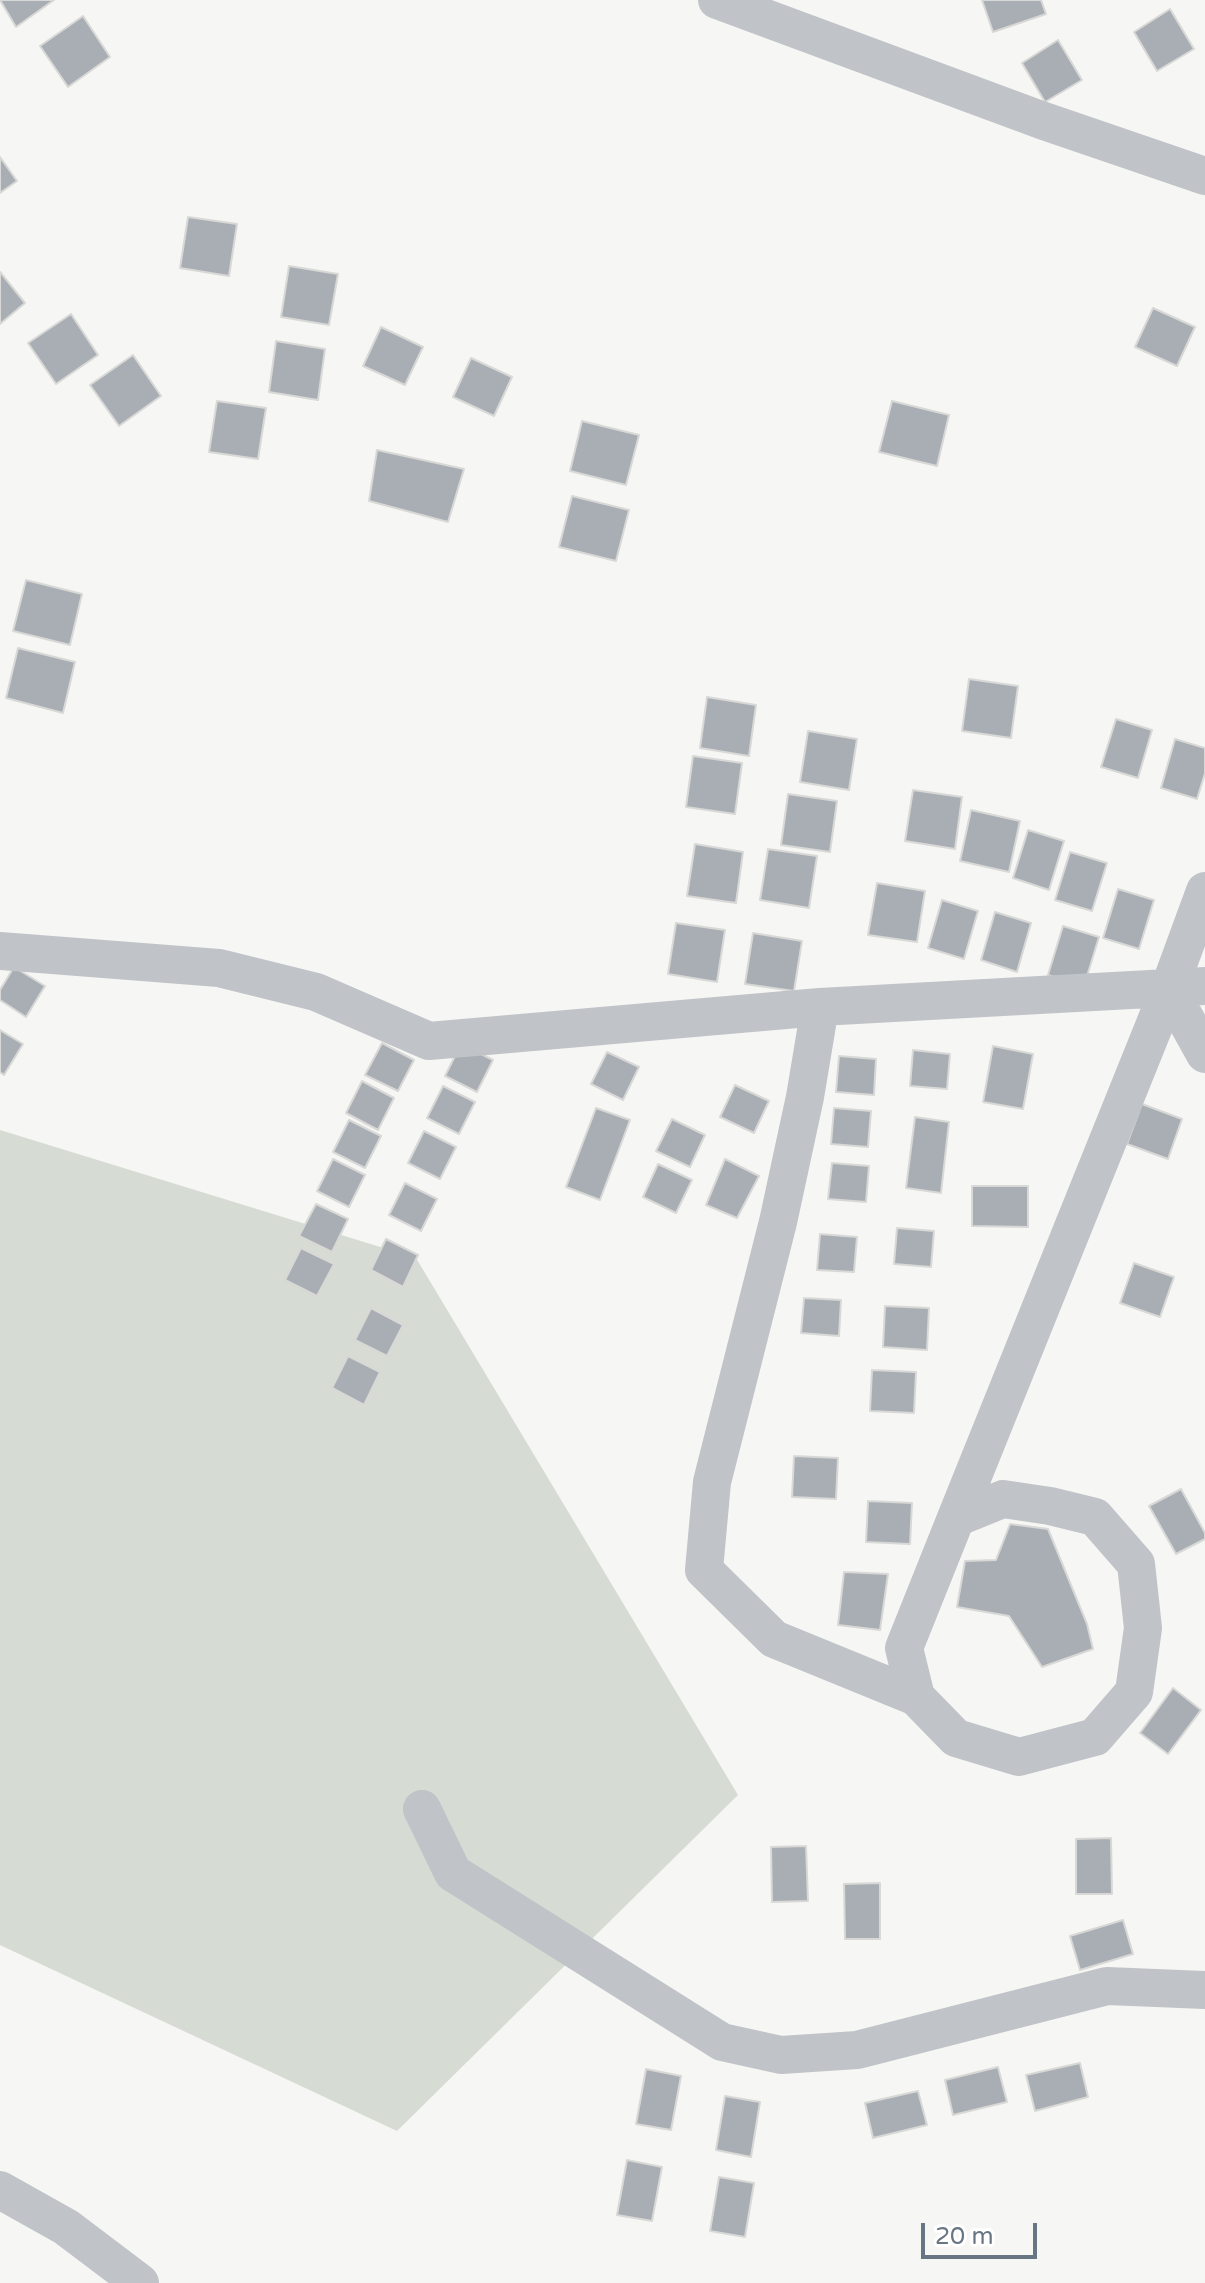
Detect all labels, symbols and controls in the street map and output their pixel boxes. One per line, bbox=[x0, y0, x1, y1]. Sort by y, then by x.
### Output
scale bar bbox=[925, 2207, 1041, 2257]
text: 20 m bbox=[935, 2222, 993, 2251]

